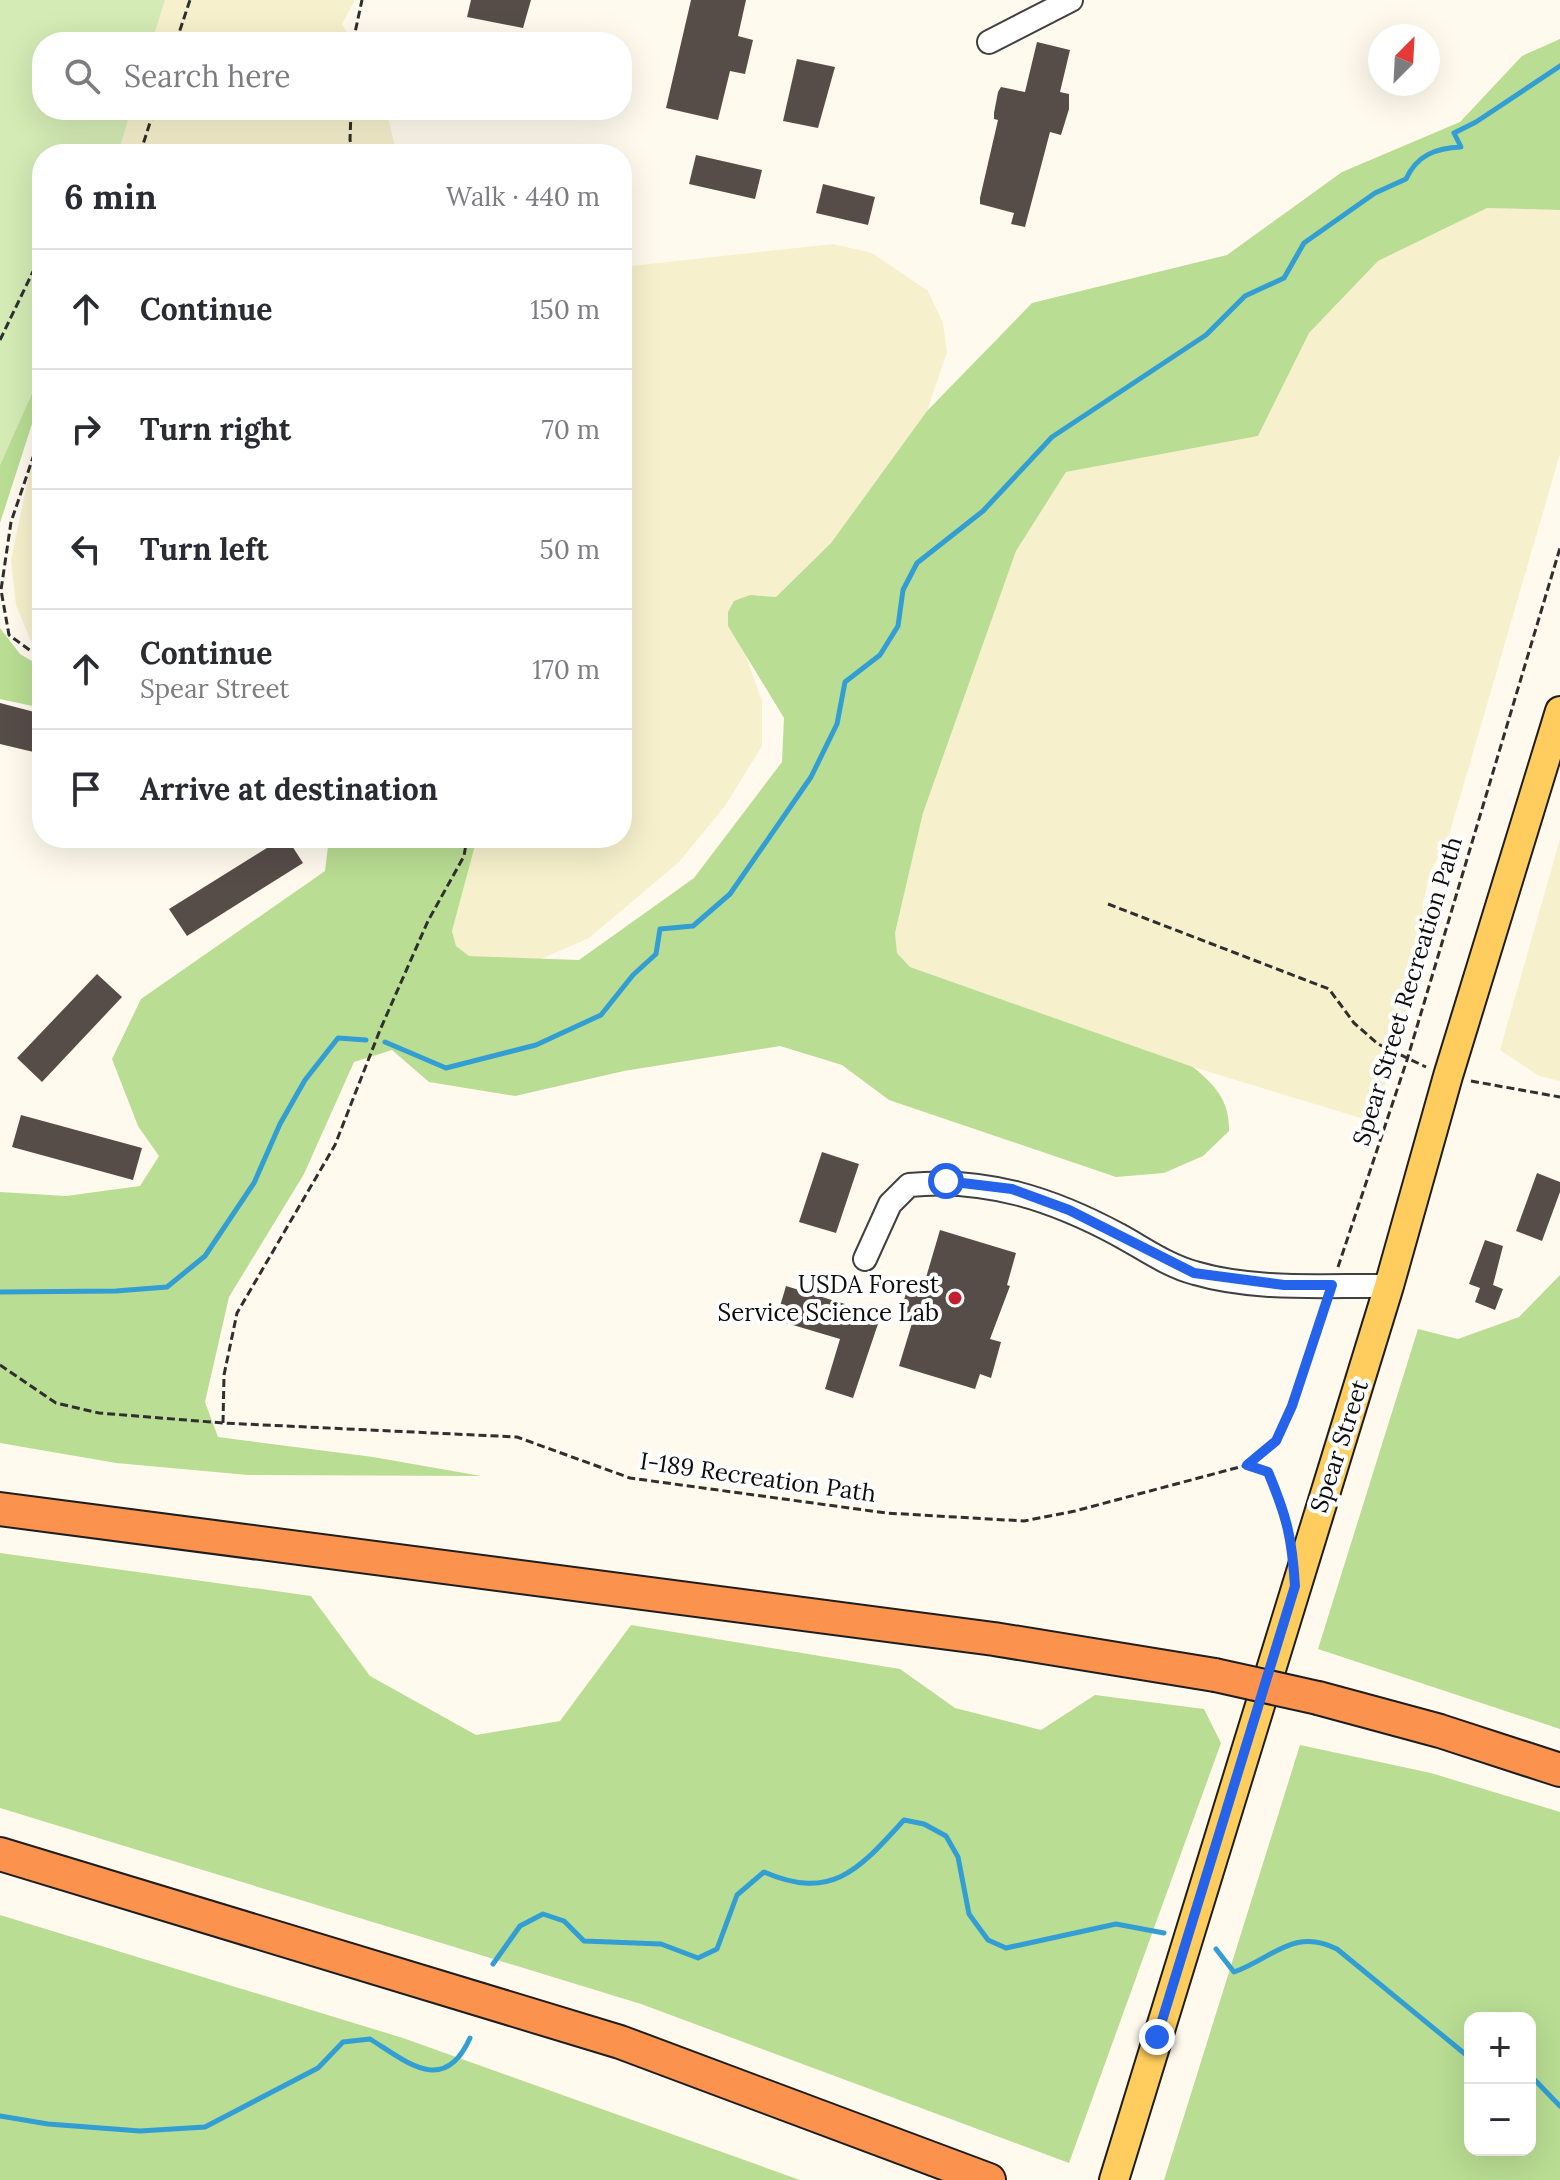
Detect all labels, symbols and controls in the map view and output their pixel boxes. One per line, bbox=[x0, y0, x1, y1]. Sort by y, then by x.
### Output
north arrow bbox=[1368, 24, 1440, 96]
search box bbox=[32, 32, 632, 120]
icon: search bbox=[60, 54, 104, 98]
text: Search here bbox=[124, 57, 291, 95]
text: 6 min bbox=[64, 175, 157, 218]
text: Walk · 440 m bbox=[446, 180, 600, 213]
icon: ahead bbox=[64, 287, 108, 331]
text: Continue bbox=[140, 290, 272, 328]
text: 150 m bbox=[530, 293, 600, 326]
icon: right bbox=[64, 407, 108, 451]
text: Turn right bbox=[140, 410, 291, 448]
text: 70 m bbox=[542, 413, 600, 446]
icon: left bbox=[64, 527, 108, 571]
text: Turn left bbox=[140, 530, 268, 568]
text: 50 m bbox=[540, 533, 600, 566]
text: Continue bbox=[140, 634, 272, 672]
icon: ahead bbox=[64, 647, 108, 691]
text: 170 m bbox=[532, 653, 600, 686]
text: Spear Street bbox=[140, 672, 289, 705]
icon: arrive bbox=[64, 767, 108, 811]
text: Arrive at destination bbox=[140, 770, 438, 808]
street label: Spear Street Recreation Path bbox=[1345, 833, 1469, 1149]
route start bbox=[928, 1163, 964, 1199]
place label: USDA Forest Service Science Lab bbox=[718, 1269, 940, 1328]
marker: USDA Forest Service Science Lab bbox=[946, 1289, 964, 1307]
street label: Spear Street bbox=[1303, 1375, 1375, 1516]
street label: I-189 Recreation Path bbox=[638, 1445, 878, 1509]
map controls bbox=[1464, 2012, 1536, 2156]
button: + bbox=[1464, 2012, 1536, 2084]
route end bbox=[1139, 2019, 1175, 2055]
button: − bbox=[1464, 2084, 1536, 2156]

